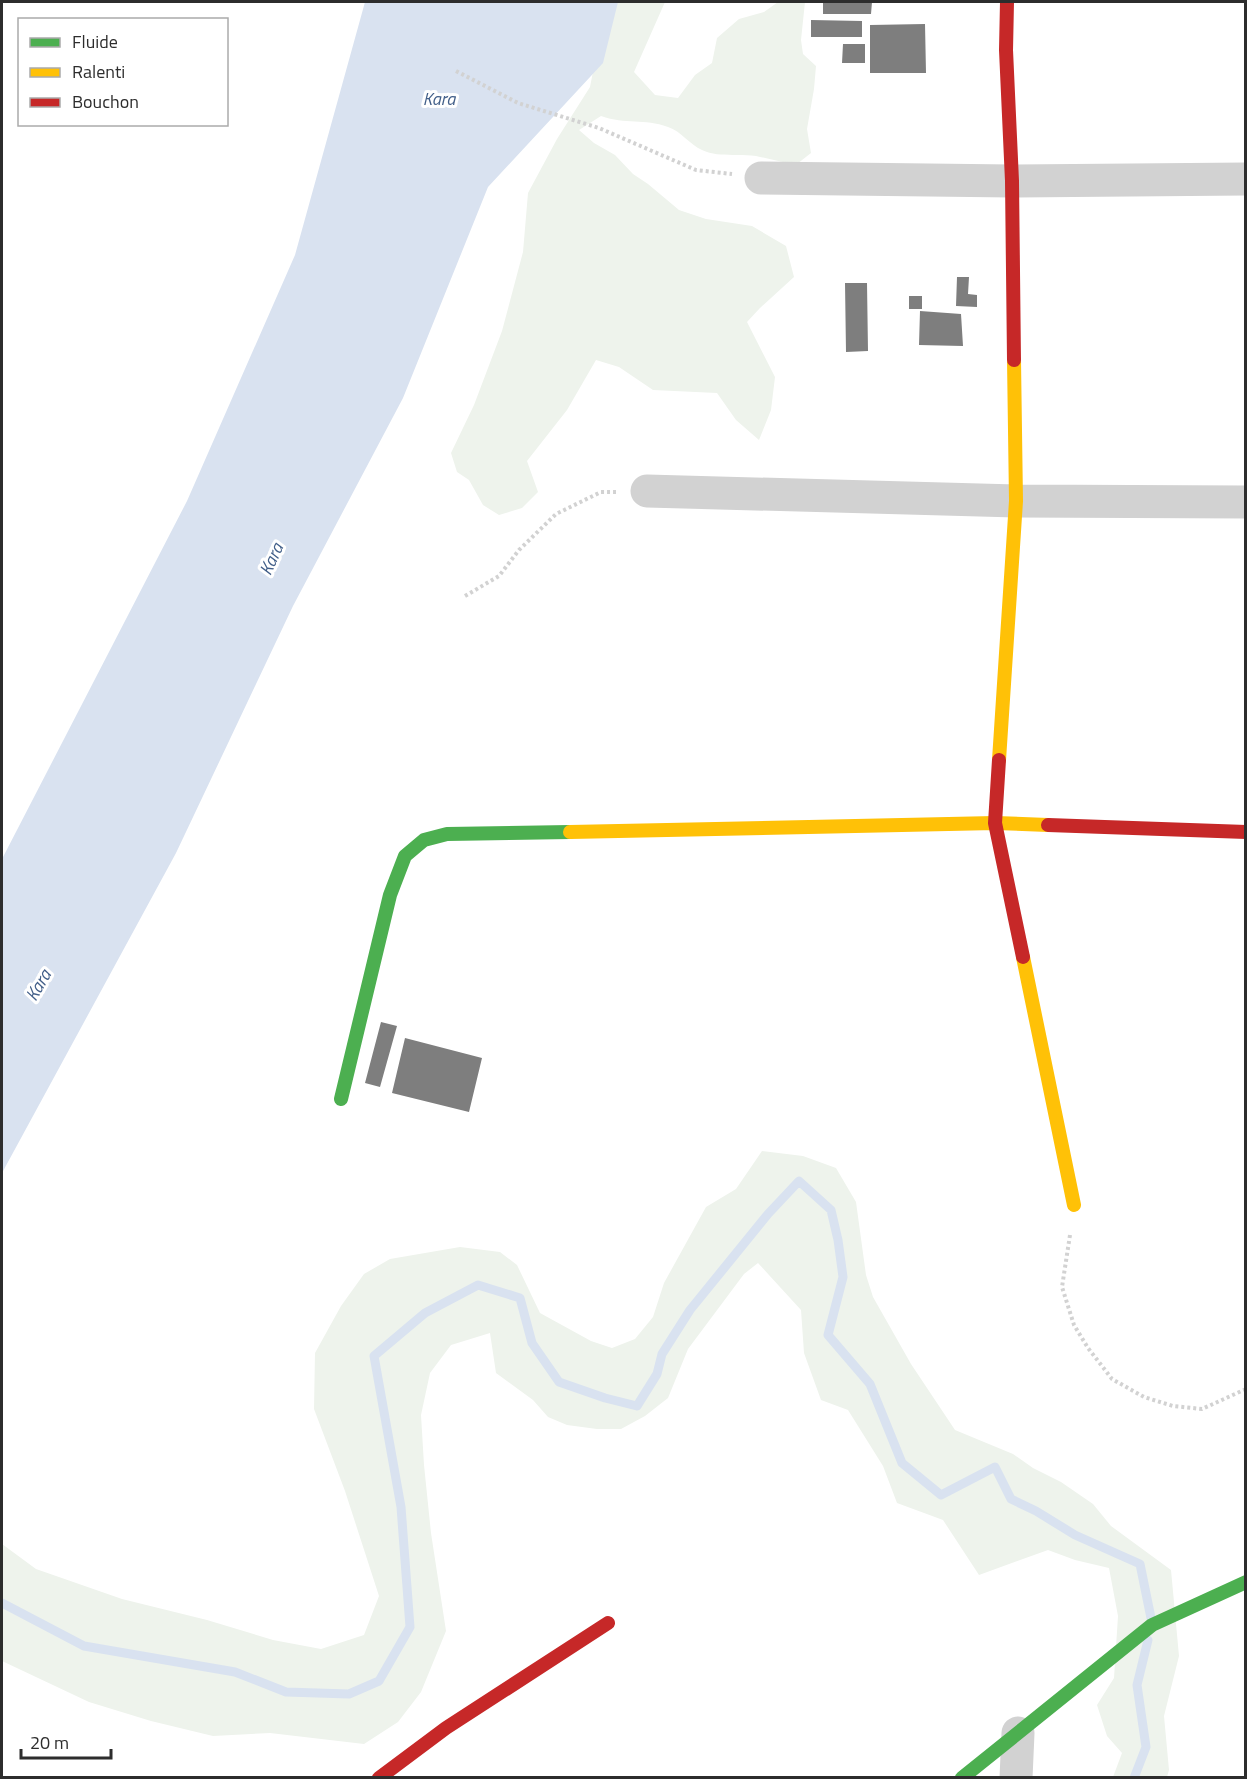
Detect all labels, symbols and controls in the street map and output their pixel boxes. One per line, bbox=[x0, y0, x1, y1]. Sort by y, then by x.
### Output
legend bbox=[18, 18, 228, 126]
text: Fluide bbox=[72, 28, 118, 55]
text: Ralenti bbox=[72, 58, 125, 85]
water label: Kara bbox=[423, 85, 456, 112]
text: Bouchon bbox=[72, 88, 139, 115]
water label: Kara bbox=[252, 538, 290, 579]
water label: Kara bbox=[18, 963, 58, 1006]
scale bar bbox=[21, 1722, 111, 1760]
text: 20 m bbox=[30, 1729, 69, 1756]

